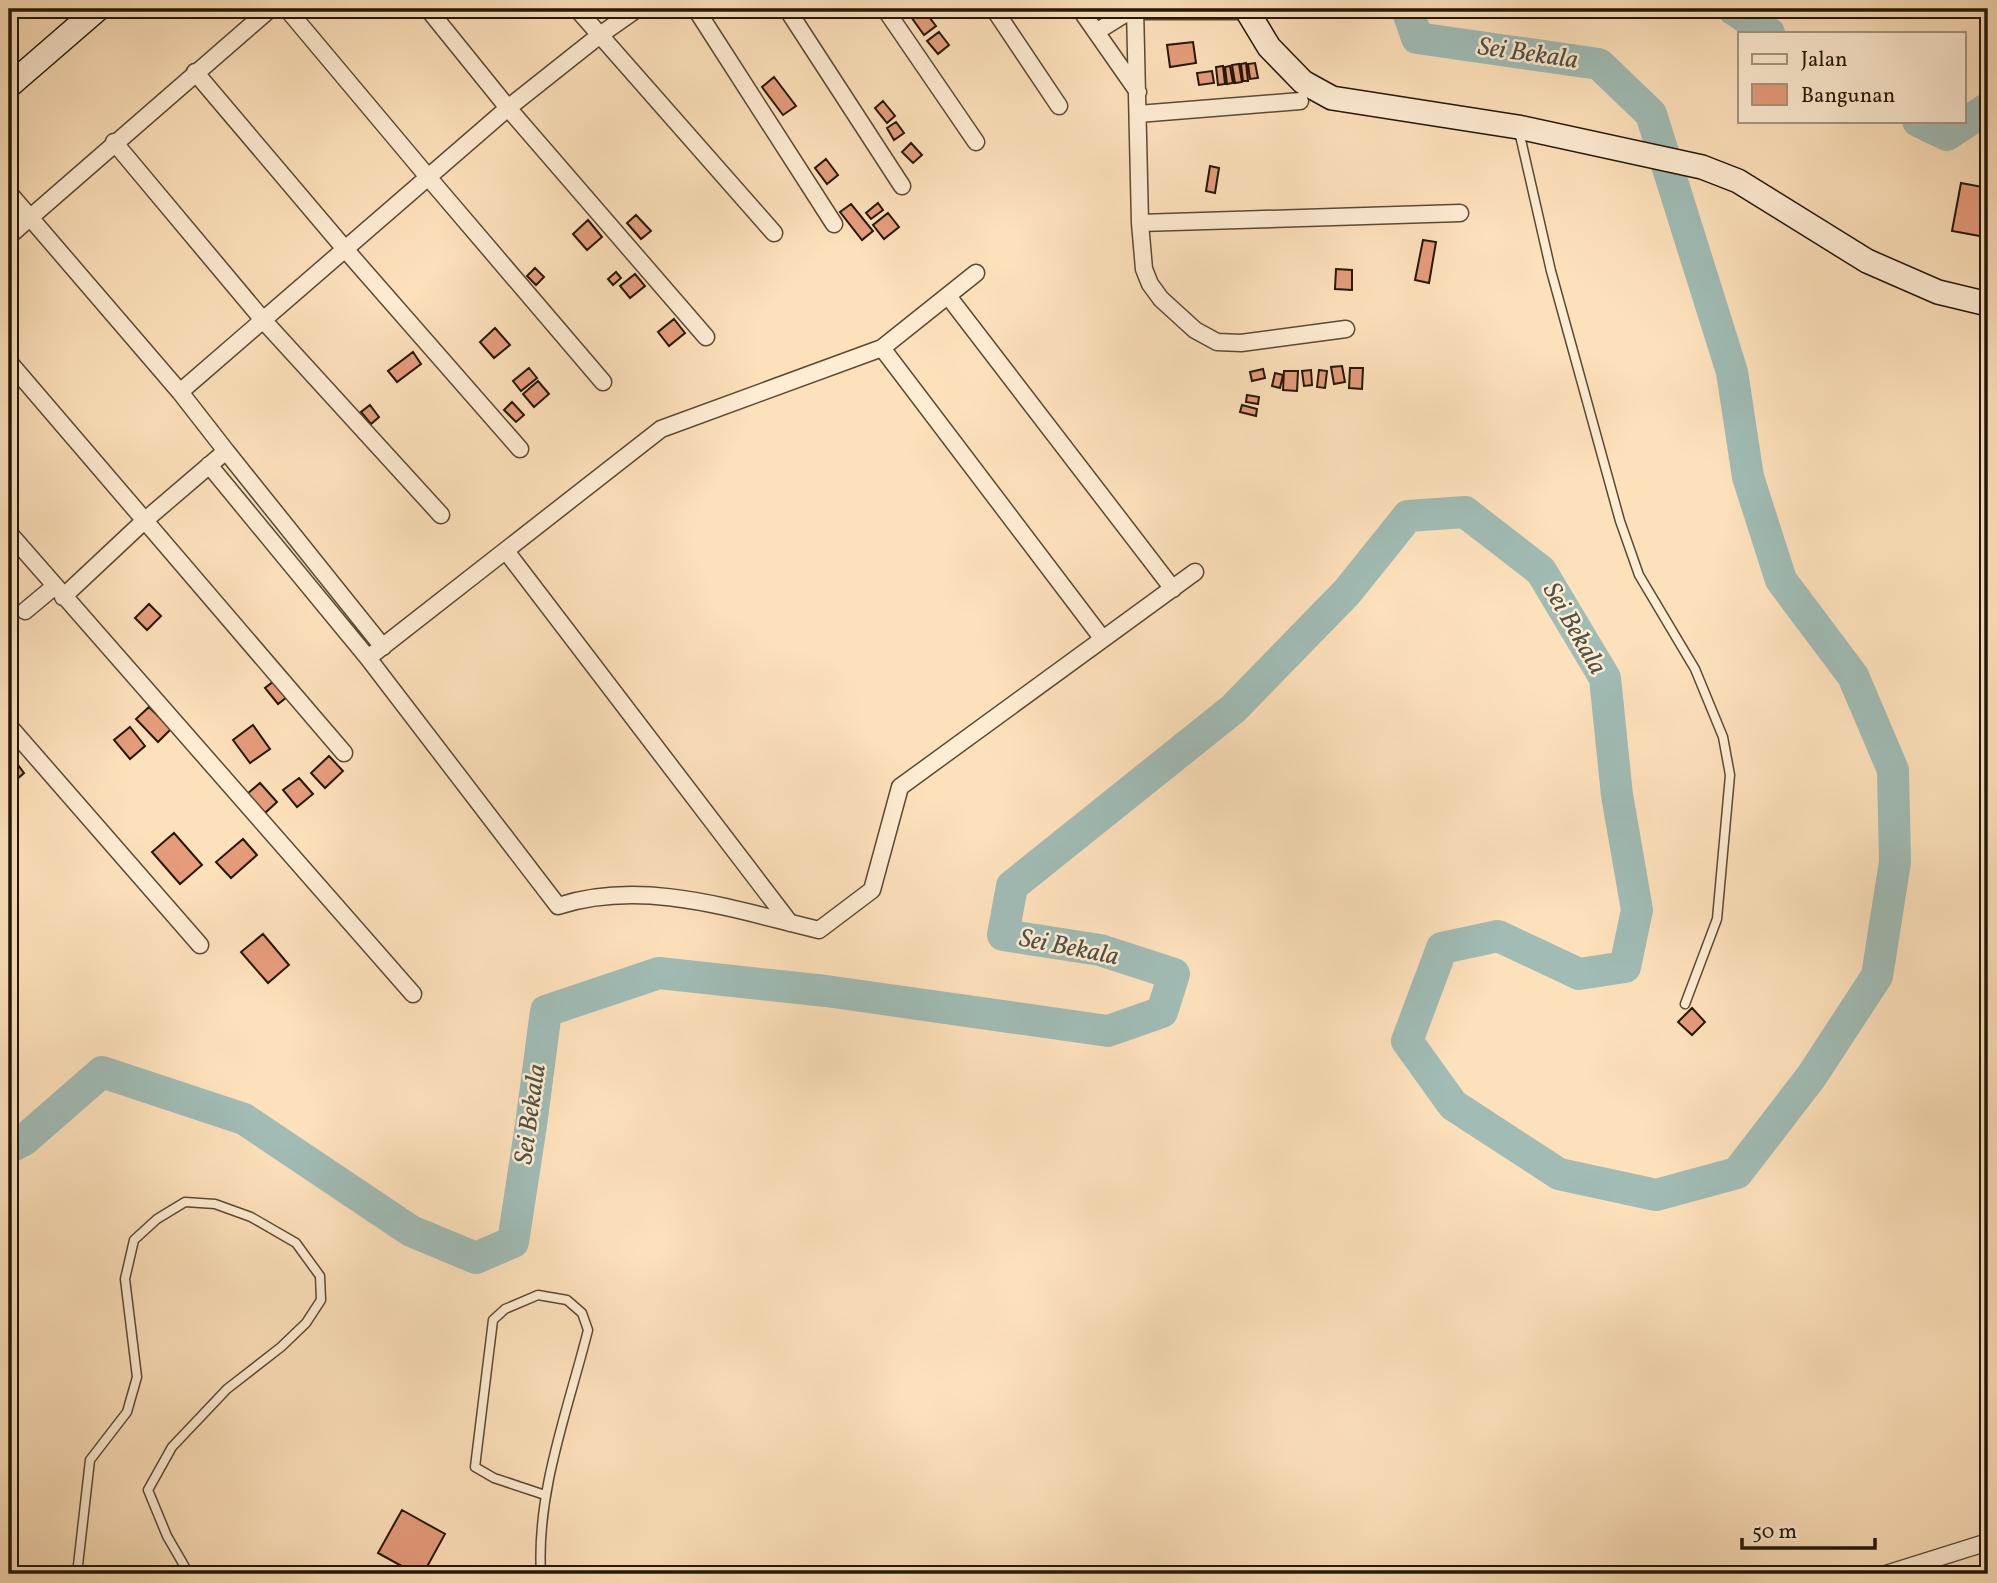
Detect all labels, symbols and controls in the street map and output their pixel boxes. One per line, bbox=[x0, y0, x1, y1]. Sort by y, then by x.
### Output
water label: Sei Bekala bbox=[1476, 29, 1580, 79]
legend bbox=[1738, 32, 1966, 122]
text: Jalan bbox=[1801, 46, 1848, 75]
text: Bangunan bbox=[1801, 82, 1895, 111]
water label: Sei Bekala bbox=[1533, 576, 1615, 682]
water label: Sei Bekala bbox=[1016, 921, 1122, 975]
water label: Sei Bekala bbox=[506, 1062, 556, 1166]
scale bar bbox=[1742, 1506, 1874, 1550]
text: 50 m bbox=[1752, 1518, 1797, 1547]

